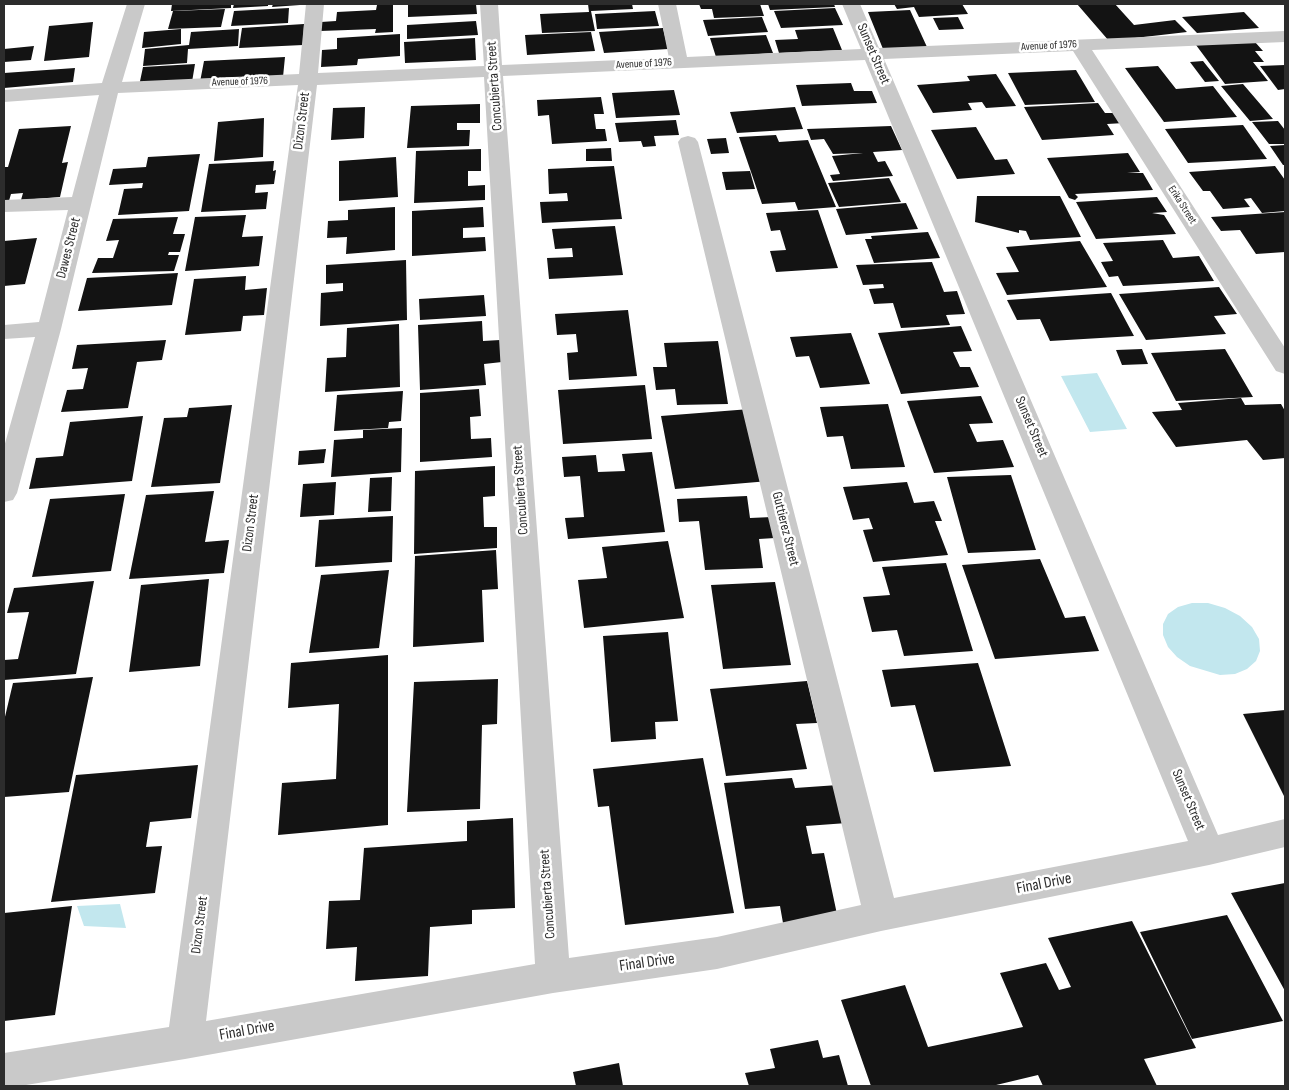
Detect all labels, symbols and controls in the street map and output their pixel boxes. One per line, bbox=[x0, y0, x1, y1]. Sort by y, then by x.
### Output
street label: Sunset Street bbox=[853, 21, 893, 87]
street label: Avenue of 1976 bbox=[1021, 38, 1077, 54]
street label: Concubierta Street bbox=[483, 41, 507, 131]
street label: Avenue of 1976 bbox=[616, 56, 672, 72]
street label: Avenue of 1976 bbox=[212, 74, 268, 90]
street label: Dizon Street bbox=[290, 91, 314, 151]
street label: Erika Street bbox=[1165, 183, 1199, 227]
street label: Dawes Street bbox=[53, 216, 85, 280]
street label: Sunset Street bbox=[1011, 394, 1051, 460]
street label: Concubierta Street bbox=[509, 445, 533, 535]
street label: Guttierez Street bbox=[768, 490, 802, 568]
street label: Dizon Street bbox=[239, 493, 263, 553]
street label: Sunset Street bbox=[1168, 767, 1208, 833]
street label: Concubierta Street bbox=[536, 849, 560, 939]
street label: Final Drive bbox=[1015, 869, 1073, 899]
street label: Dizon Street bbox=[188, 895, 212, 955]
street label: Final Drive bbox=[618, 950, 676, 976]
street label: Final Drive bbox=[218, 1017, 276, 1045]

